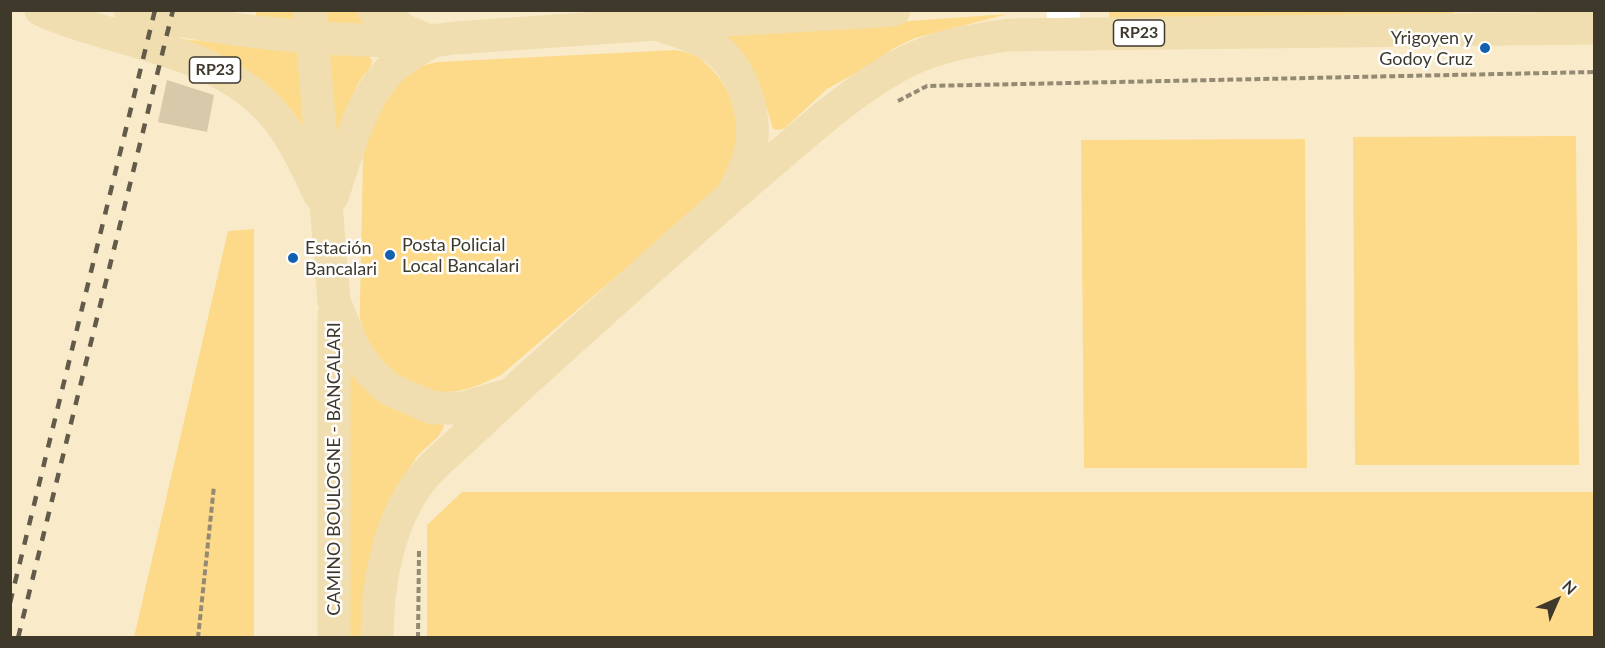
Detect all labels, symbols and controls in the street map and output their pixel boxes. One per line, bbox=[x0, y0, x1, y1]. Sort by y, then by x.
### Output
road number: RP23 bbox=[1114, 20, 1164, 46]
place label: Yrigoyen y Godoy Cruz bbox=[1379, 27, 1473, 70]
marker: Yrigoyen y Godoy Cruz bbox=[1478, 41, 1492, 55]
road number: RP23 bbox=[190, 57, 240, 83]
place label: Posta Policial Local Bancalari bbox=[402, 234, 519, 276]
place label: Estación Bancalari bbox=[305, 237, 377, 280]
marker: Posta Policial Local Bancalari bbox=[383, 248, 397, 262]
marker: Estación Bancalari bbox=[286, 251, 300, 265]
street label: CAMINO BOULOGNE - BANCALARI bbox=[323, 322, 345, 616]
north arrow bbox=[1527, 570, 1587, 630]
text: N bbox=[1559, 576, 1581, 598]

